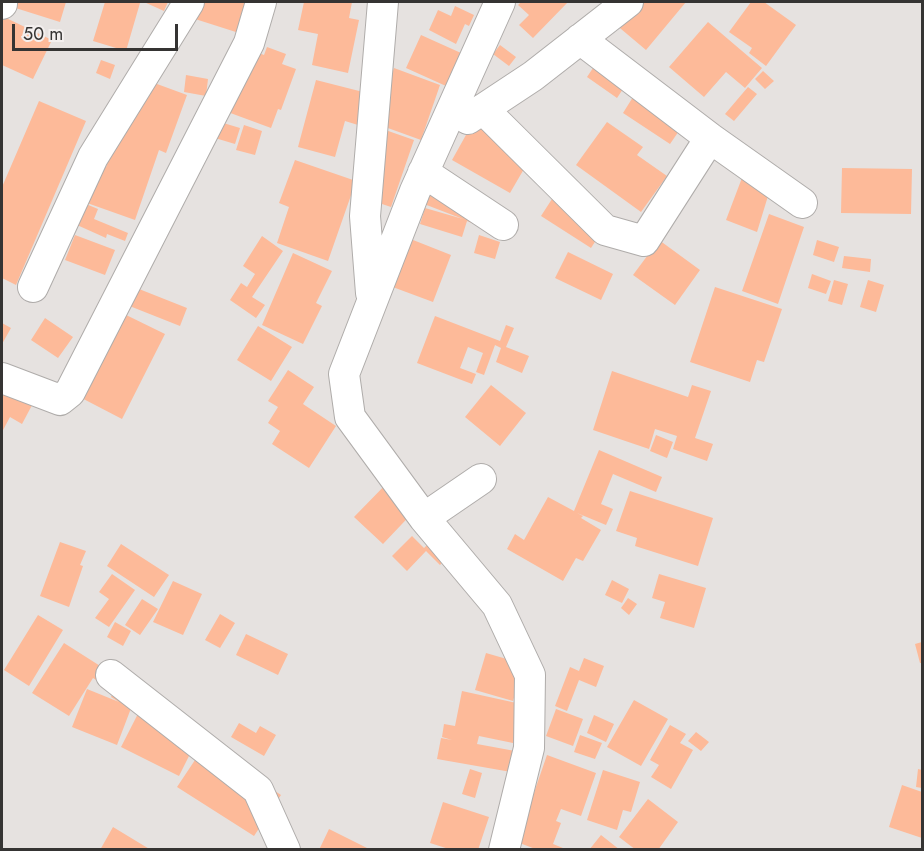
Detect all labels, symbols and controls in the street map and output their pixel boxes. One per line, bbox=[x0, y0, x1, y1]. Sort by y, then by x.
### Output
scale bar bbox=[15, 12, 182, 50]
text: 50 m bbox=[23, 21, 63, 47]

